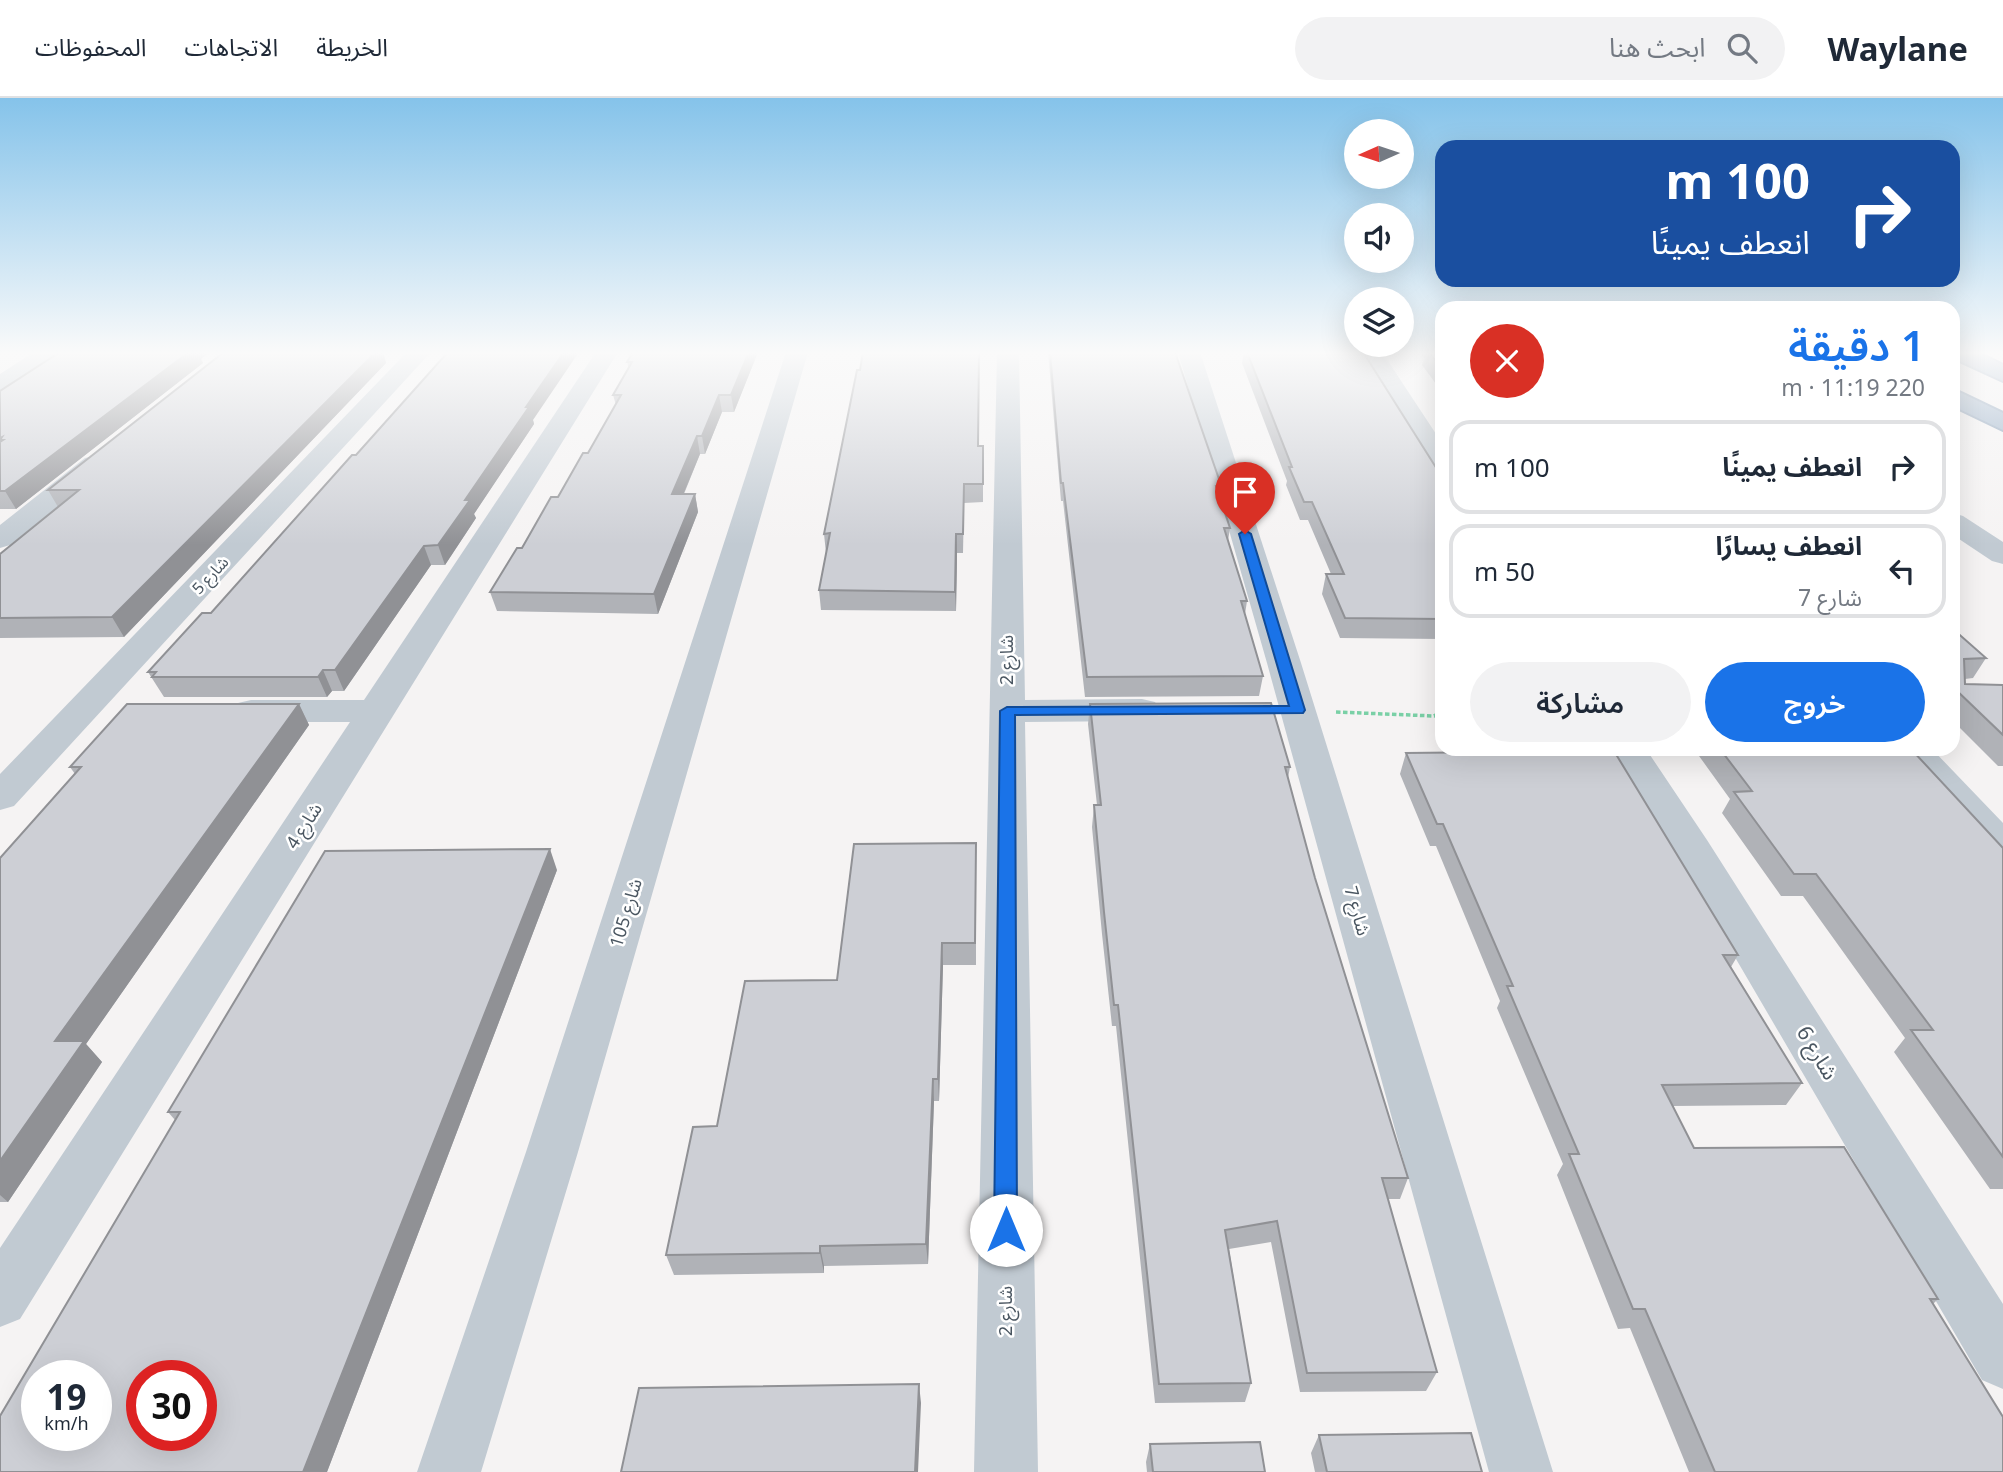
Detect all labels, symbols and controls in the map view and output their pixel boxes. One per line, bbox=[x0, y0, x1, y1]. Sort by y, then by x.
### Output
search box bbox=[1295, 17, 1785, 80]
text: Waylane bbox=[1827, 26, 1968, 71]
text: ابحث هنا bbox=[1609, 29, 1705, 65]
icon: search bbox=[1723, 29, 1761, 67]
text: المحفوظات bbox=[35, 30, 146, 63]
text: الاتجاهات bbox=[184, 30, 278, 63]
text: الخريطة bbox=[316, 30, 388, 63]
north arrow bbox=[1344, 119, 1414, 189]
map controls bbox=[1344, 119, 1414, 357]
text: 100 m bbox=[1665, 147, 1810, 213]
icon: right bbox=[1834, 168, 1925, 259]
button: sound bbox=[1344, 203, 1414, 273]
text: انعطف يمينًا bbox=[1651, 220, 1810, 263]
button: layers bbox=[1344, 287, 1414, 357]
text: 1 دقيقة bbox=[1788, 316, 1925, 373]
button: close bbox=[1470, 324, 1544, 398]
text: 220 m · 11:19 bbox=[1781, 371, 1925, 403]
text: انعطف يمينًا bbox=[1722, 448, 1862, 484]
icon: right bbox=[1883, 448, 1921, 486]
text: 100 m bbox=[1474, 449, 1550, 485]
pin bbox=[1215, 462, 1275, 534]
icon: arrive bbox=[1226, 473, 1264, 511]
text: انعطف يسارًا bbox=[1716, 527, 1862, 563]
street label: شارع 5 bbox=[187, 551, 235, 600]
icon: left bbox=[1883, 552, 1921, 590]
text: 50 m bbox=[1474, 553, 1535, 589]
text: شارع 7 bbox=[1798, 581, 1862, 613]
street label: شارع 2 bbox=[994, 635, 1021, 685]
button: مشاركة bbox=[1470, 662, 1691, 742]
button: خروج bbox=[1705, 662, 1925, 742]
street label: شارع 4 bbox=[279, 798, 329, 855]
street label: شارع 105 bbox=[603, 875, 650, 951]
street label: شارع 7 bbox=[1337, 883, 1376, 939]
street label: شارع 6 bbox=[1789, 1020, 1845, 1086]
position arrow bbox=[969, 1193, 1043, 1267]
street label: شارع 2 bbox=[993, 1286, 1020, 1336]
speed limit sign: 30 bbox=[126, 1360, 217, 1451]
text: 19 bbox=[46, 1373, 87, 1420]
text: km/h bbox=[44, 1411, 89, 1435]

